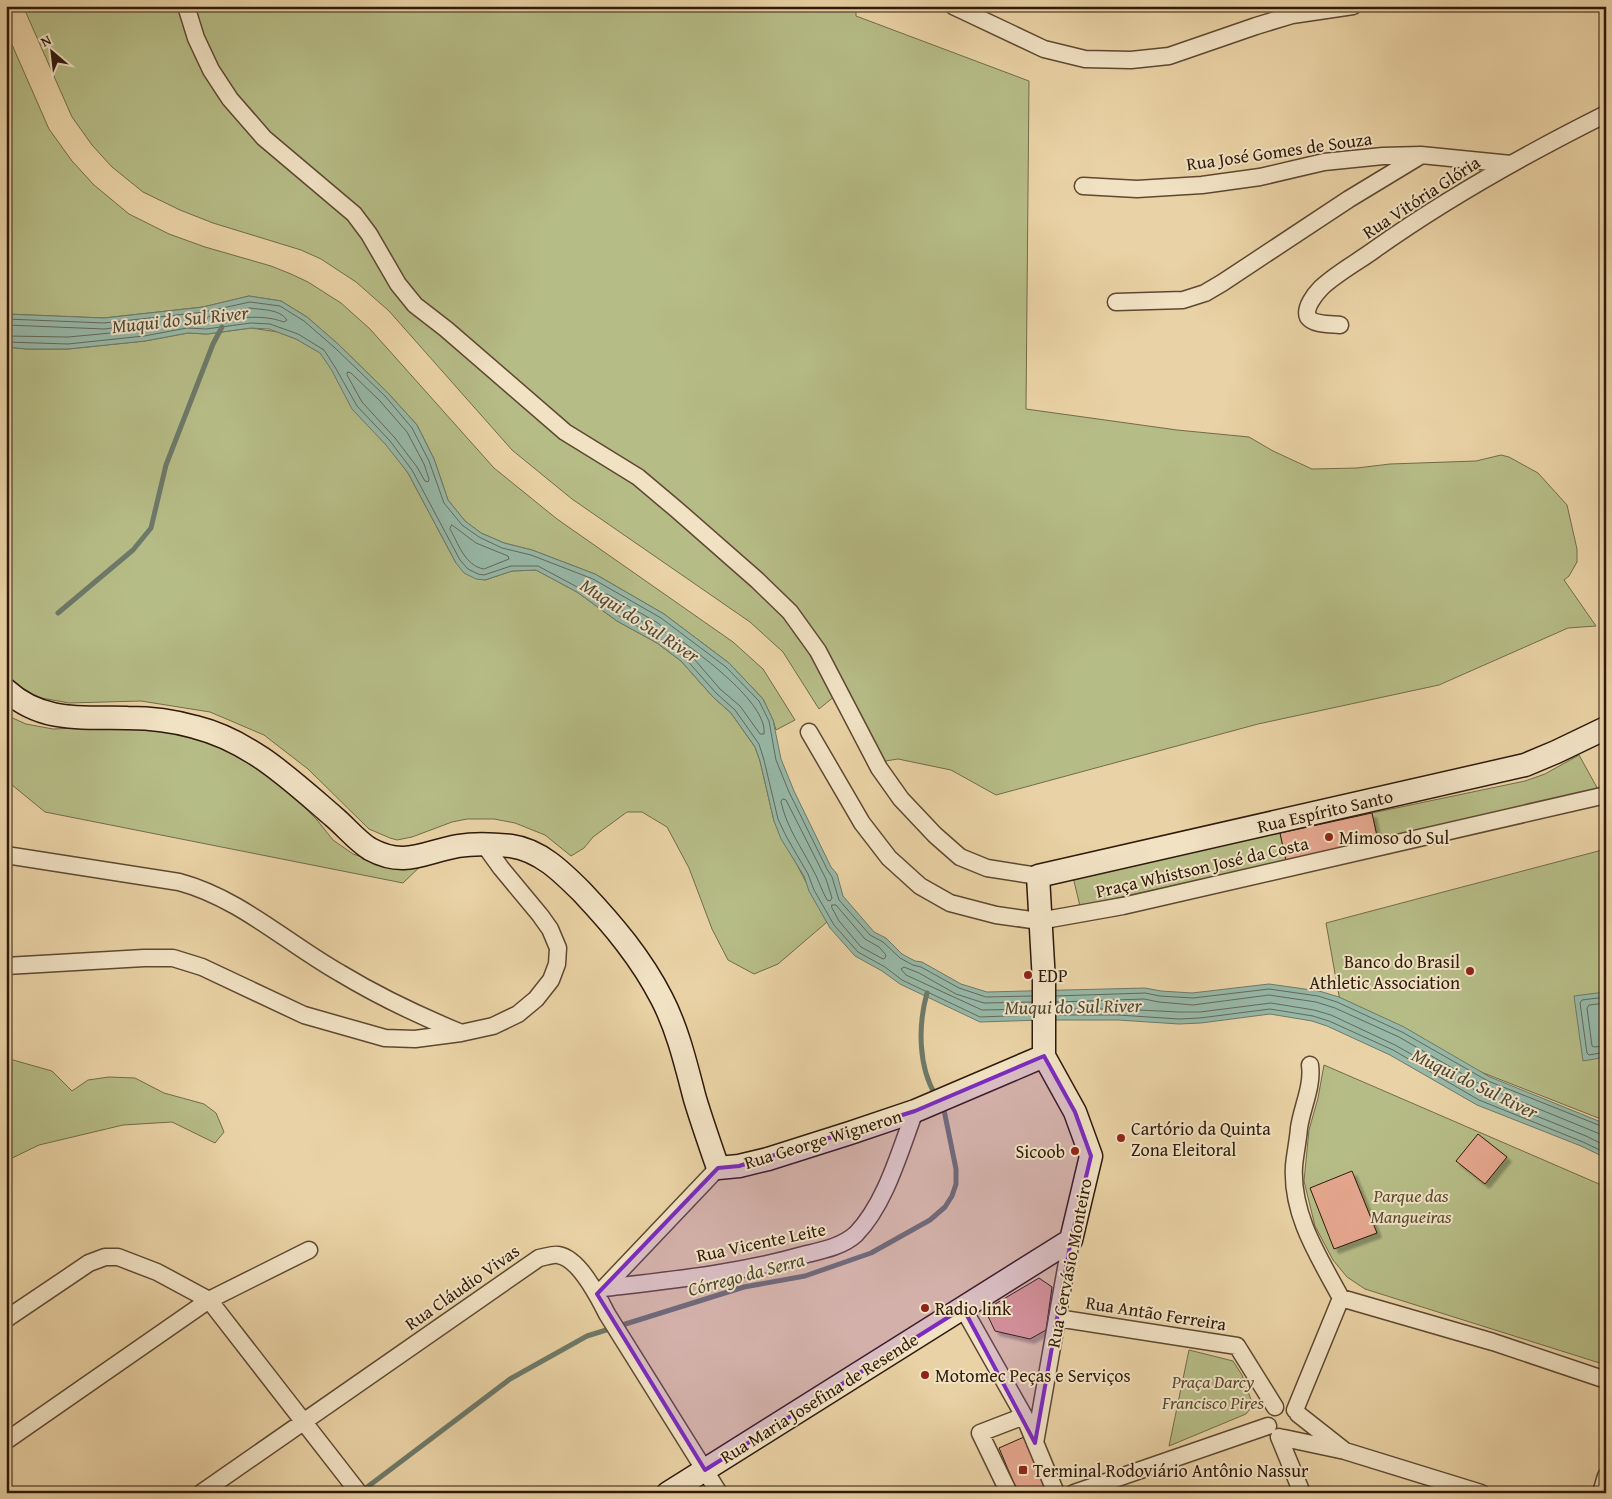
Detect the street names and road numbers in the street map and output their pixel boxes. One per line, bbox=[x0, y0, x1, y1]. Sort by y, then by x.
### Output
street label: Rua José Gomes de Souza bbox=[1184, 125, 1374, 177]
street label: Rua Vitória Glória bbox=[1357, 148, 1486, 245]
street label: Rua Espírito Santo bbox=[1254, 782, 1396, 840]
street label: Praça Whistson José da Costa bbox=[1093, 829, 1312, 905]
street label: Rua George Wigneron bbox=[741, 1102, 905, 1176]
street label: Rua Gervásio Monteiro bbox=[1039, 1176, 1099, 1350]
street label: Rua Vicente Leite bbox=[694, 1215, 828, 1269]
street label: Rua Cláudio Vivas bbox=[399, 1237, 525, 1337]
street label: Rua Antão Ferreira bbox=[1084, 1289, 1229, 1338]
street label: Rua Maria Josefina de Resende bbox=[715, 1326, 923, 1470]

